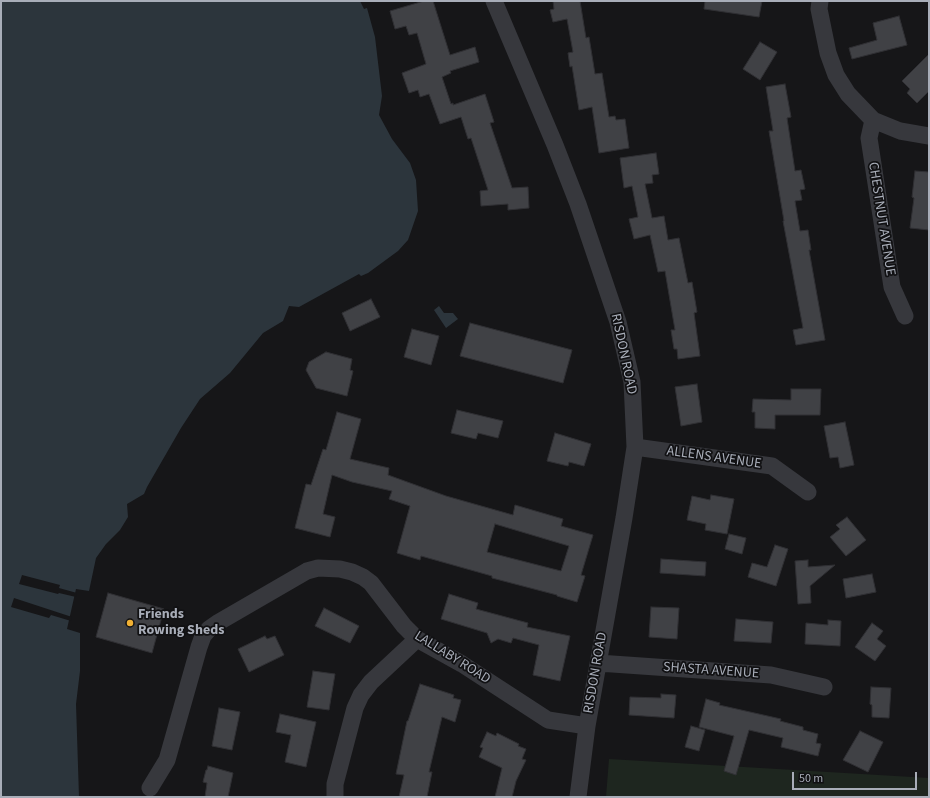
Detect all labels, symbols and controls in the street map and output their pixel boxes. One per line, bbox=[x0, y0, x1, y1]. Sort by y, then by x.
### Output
street label: CHESTNUT AVENUE bbox=[864, 161, 898, 277]
street label: RISDON ROAD bbox=[606, 312, 640, 396]
street label: ALLENS AVENUE bbox=[666, 443, 762, 473]
place label: Friends Rowing Sheds bbox=[138, 607, 224, 640]
marker: Friends Rowing Sheds bbox=[125, 618, 135, 628]
street label: LALLABY ROAD bbox=[411, 628, 493, 688]
street label: RISDON ROAD bbox=[581, 631, 611, 715]
street label: SHASTA AVENUE bbox=[662, 659, 760, 683]
scale bar bbox=[794, 764, 919, 790]
text: 50 m bbox=[799, 770, 823, 787]

